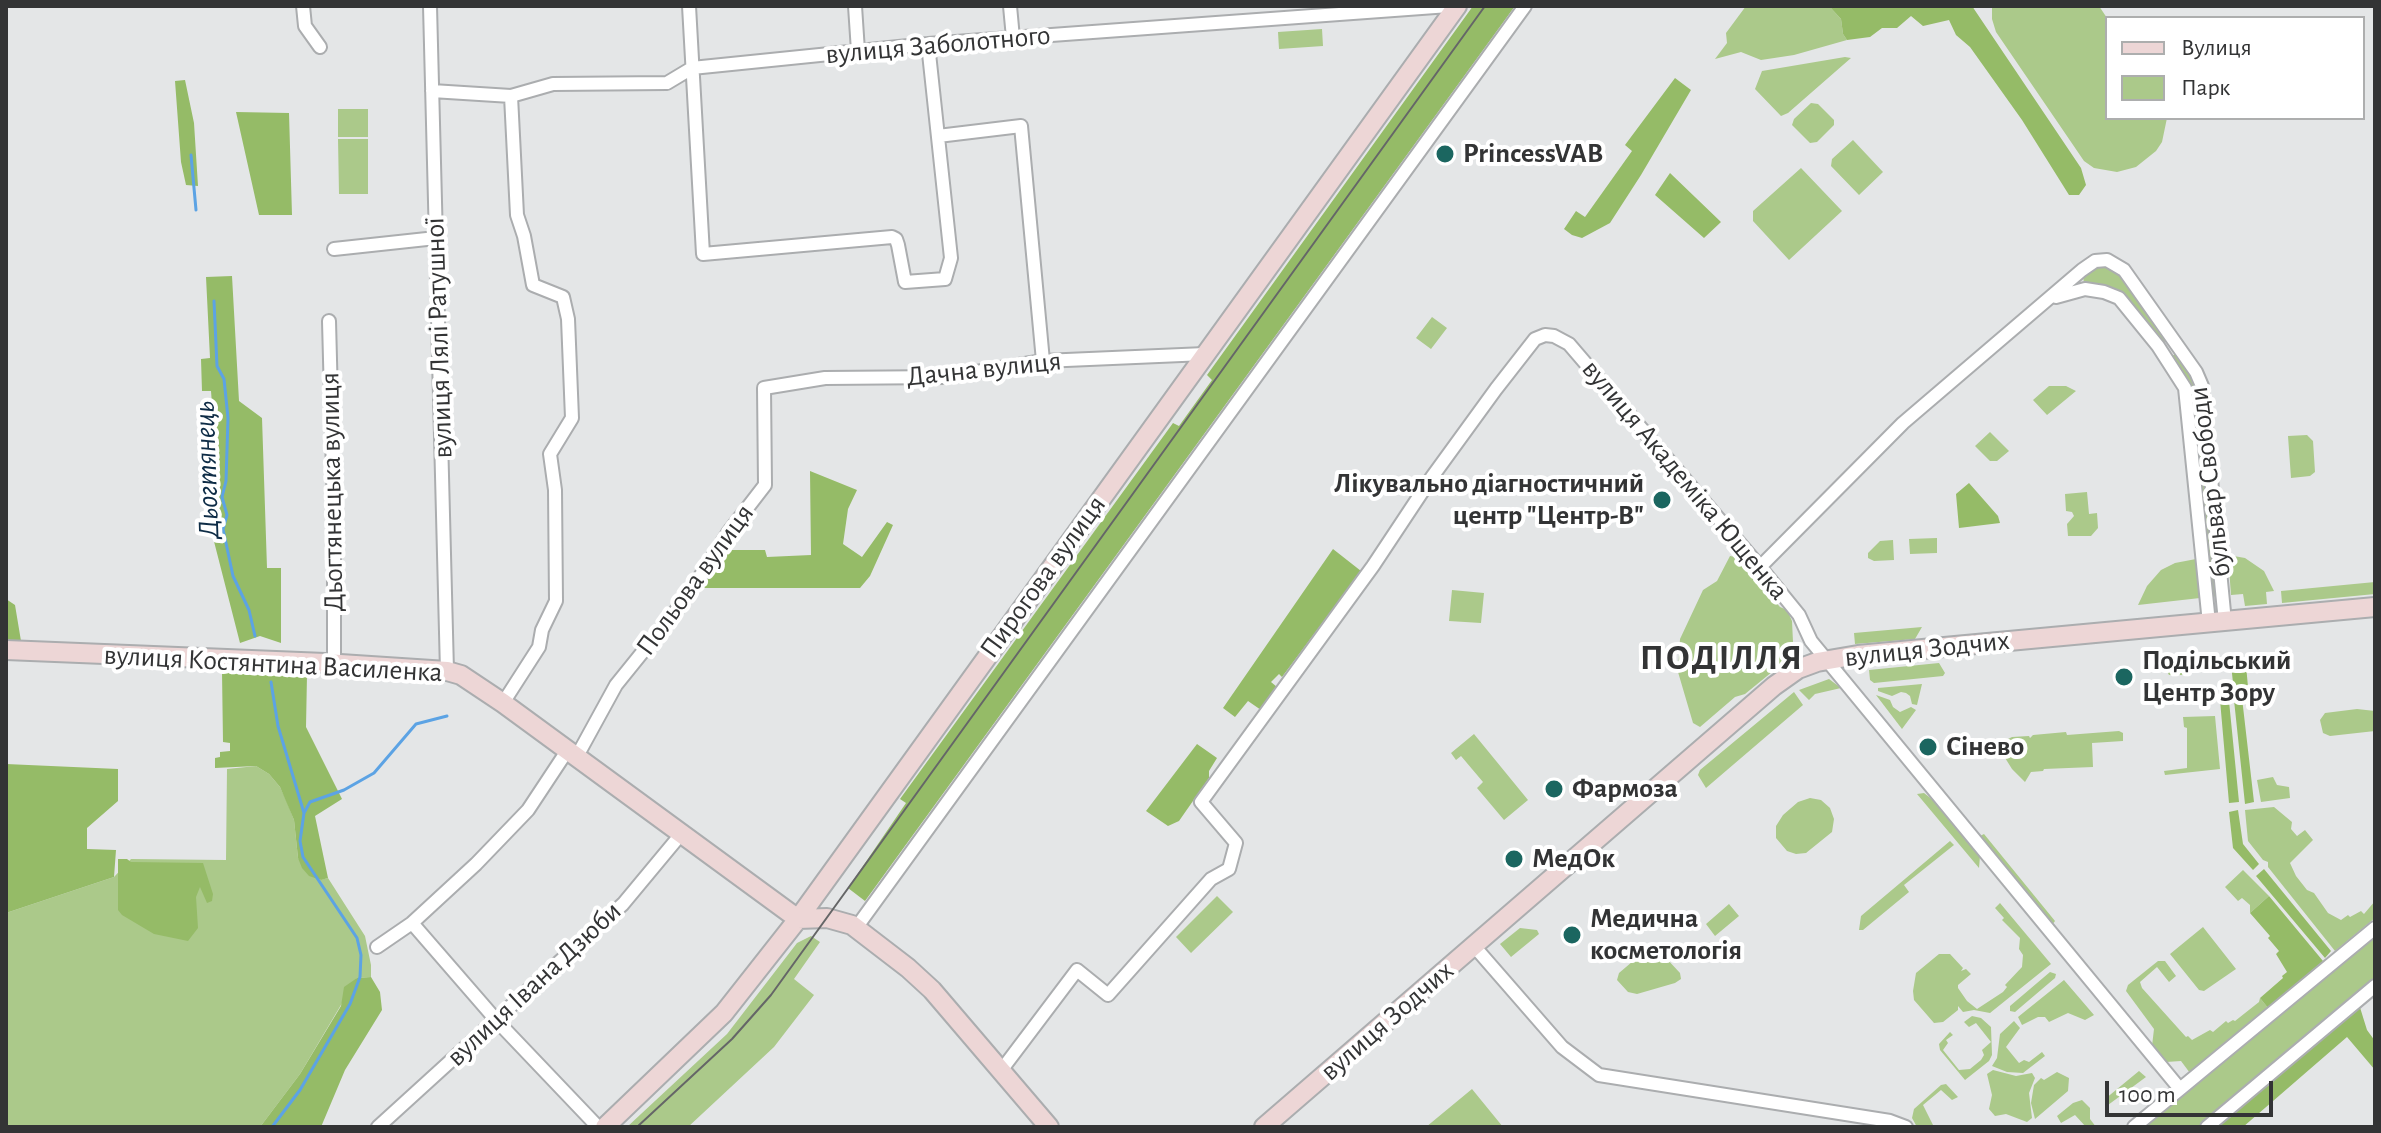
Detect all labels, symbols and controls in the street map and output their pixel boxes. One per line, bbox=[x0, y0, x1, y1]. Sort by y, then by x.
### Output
legend bbox=[2105, 16, 2365, 120]
street label: вулиця Заболотного bbox=[824, 18, 1052, 72]
text: Вулиця bbox=[2181, 36, 2252, 60]
text: Парк bbox=[2181, 76, 2230, 100]
place label: PrincessVAB bbox=[1463, 137, 1603, 171]
marker: PrincessVAB bbox=[1434, 143, 1456, 165]
street label: вулиця Лялі Ратушної bbox=[418, 217, 460, 459]
street label: Дачна вулиця bbox=[905, 344, 1063, 394]
street label: вулиця Академіка Ющенка bbox=[1575, 353, 1795, 607]
street label: Дьогтянецька вулиця bbox=[313, 372, 351, 612]
street label: бульвар Свободи bbox=[2182, 385, 2238, 579]
water label: Дьогтянець bbox=[187, 400, 227, 540]
place label: Лікувально діагностичний центр "Центр-В" bbox=[1334, 467, 1644, 533]
street label: Пирогова вулиця bbox=[973, 489, 1113, 665]
marker: Лікувально діагностичний центр "Центр-В" bbox=[1651, 489, 1673, 511]
street label: Польова вулиця bbox=[629, 498, 761, 662]
street label: вулиця Зодчих bbox=[1843, 624, 2011, 674]
district label: ПОДІЛЛЯ bbox=[1640, 636, 1804, 680]
street label: вулиця Костянтина Василенка bbox=[103, 638, 443, 690]
place label: Подільський Центр Зору bbox=[2142, 644, 2291, 710]
marker: Подільський Центр Зору bbox=[2113, 666, 2135, 688]
place label: Сінево bbox=[1946, 730, 2024, 764]
marker: Сінево bbox=[1917, 736, 1939, 758]
place label: Фармоза bbox=[1572, 772, 1678, 806]
marker: Фармоза bbox=[1543, 778, 1565, 800]
place label: МедОк bbox=[1532, 842, 1615, 876]
marker: МедОк bbox=[1503, 848, 1525, 870]
street label: вулиця Івана Дзюби bbox=[440, 894, 628, 1074]
place label: Медична косметологія bbox=[1590, 902, 1742, 968]
marker: Медична косметологія bbox=[1561, 924, 1583, 946]
street label: вулиця Зодчих bbox=[1313, 954, 1461, 1088]
scale bar bbox=[2109, 1065, 2277, 1115]
text: 100 m bbox=[2119, 1083, 2176, 1107]

